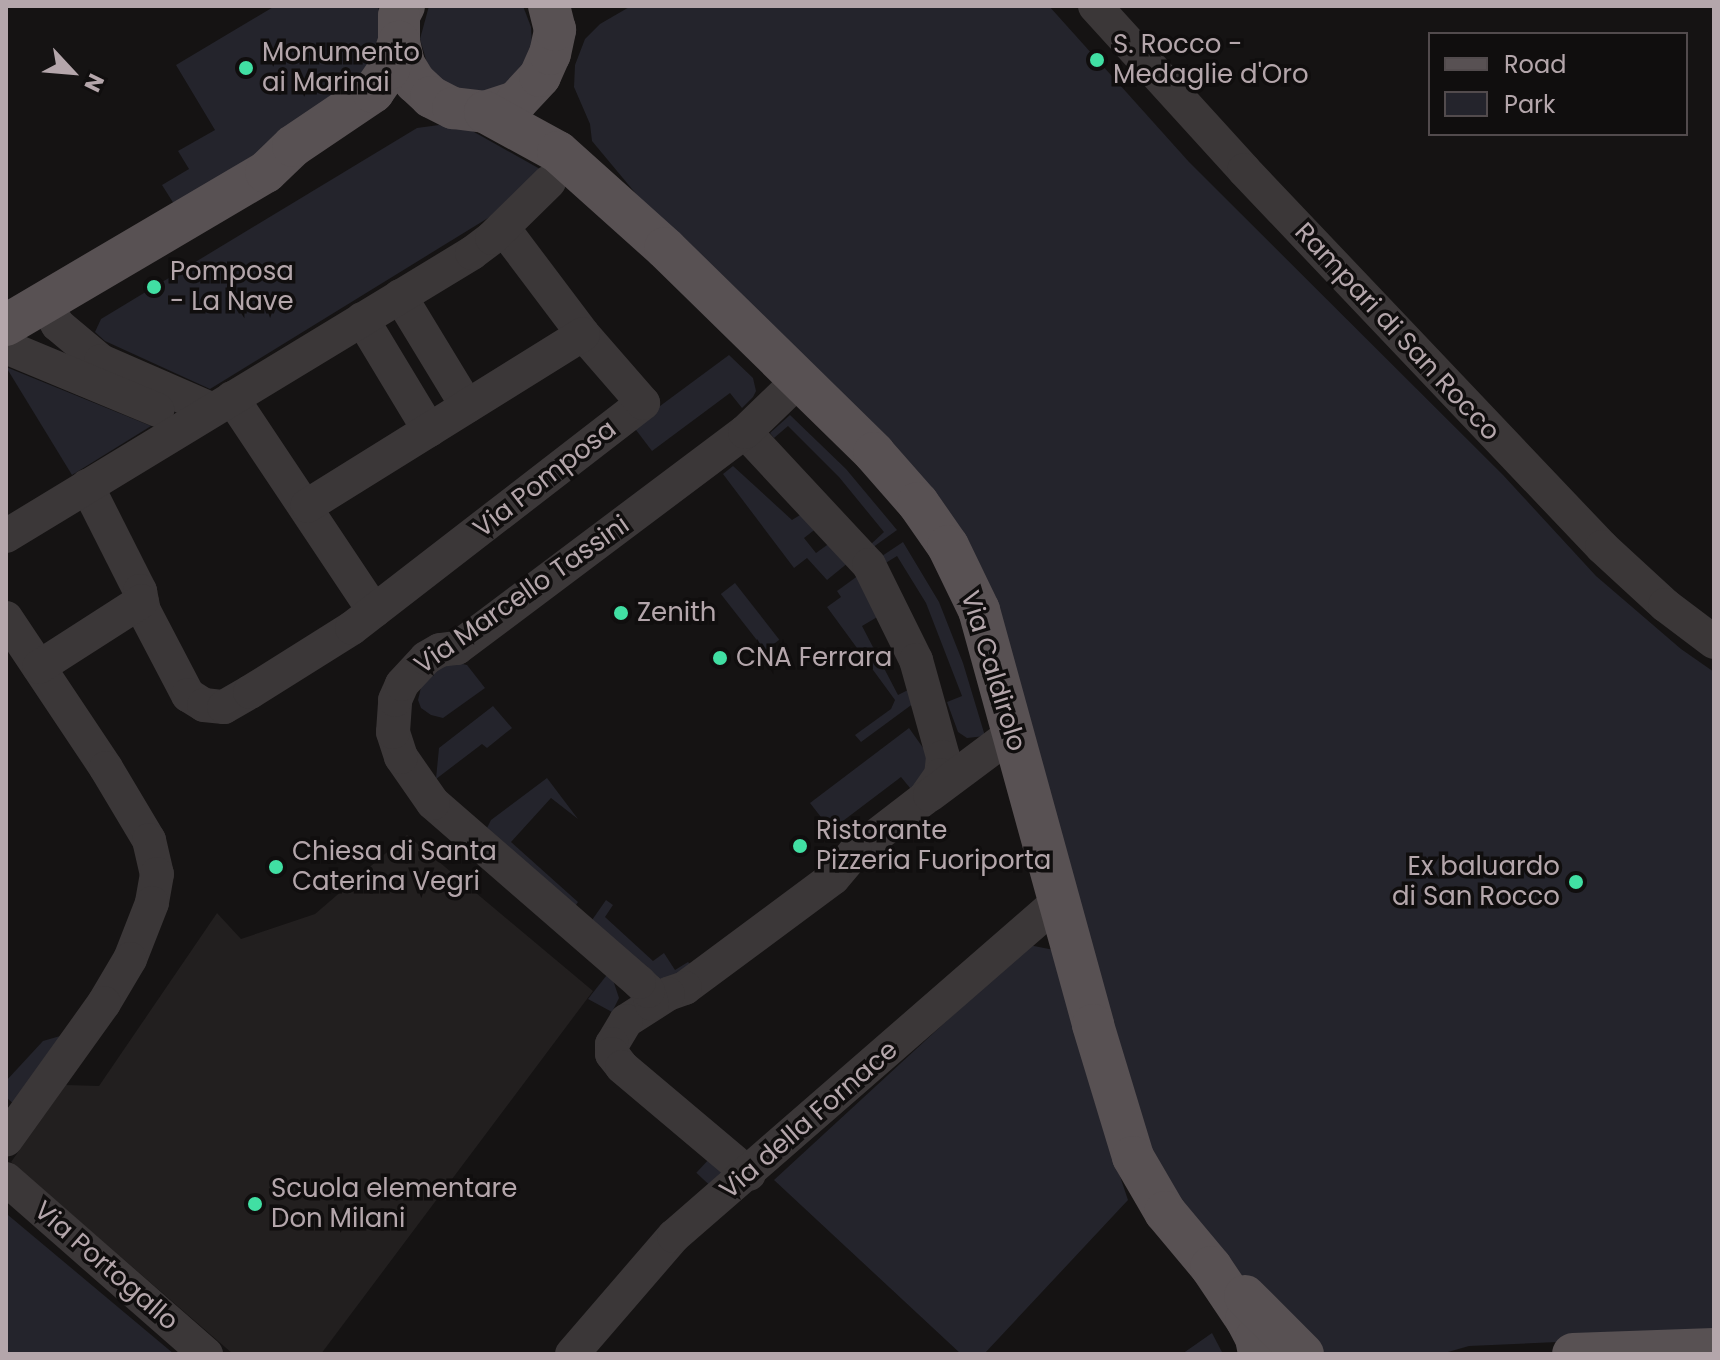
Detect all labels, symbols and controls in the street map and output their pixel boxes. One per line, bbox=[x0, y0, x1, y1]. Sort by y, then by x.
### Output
place label: S. Rocco - Medaglie d'Oro bbox=[1113, 29, 1309, 90]
north arrow bbox=[32, 32, 112, 112]
legend bbox=[1428, 32, 1688, 136]
place label: Monumento ai Marinai bbox=[262, 37, 420, 98]
text: Road bbox=[1504, 48, 1566, 81]
marker: S. Rocco - Medaglie d'Oro bbox=[1088, 51, 1106, 69]
marker: Monumento ai Marinai bbox=[237, 59, 255, 77]
text: N bbox=[76, 69, 112, 97]
text: Park bbox=[1504, 88, 1555, 121]
street label: Rampari di San Rocco bbox=[1288, 217, 1506, 447]
place label: Pomposa - La Nave bbox=[170, 256, 294, 318]
marker: Pomposa - La Nave bbox=[145, 278, 163, 296]
street label: Via Pomposa bbox=[467, 414, 623, 544]
street label: Via Marcello Tassini bbox=[409, 509, 635, 681]
street label: Via Caldirolo bbox=[954, 587, 1032, 755]
place label: Zenith bbox=[637, 597, 716, 629]
marker: Zenith bbox=[612, 604, 630, 622]
place label: CNA Ferrara bbox=[736, 642, 892, 674]
marker: CNA Ferrara bbox=[711, 649, 729, 667]
place label: Ristorante Pizzeria Fuoriporta bbox=[816, 815, 1051, 876]
place label: Chiesa di Santa Caterina Vegri bbox=[292, 836, 497, 898]
marker: Ristorante Pizzeria Fuoriporta bbox=[791, 837, 809, 855]
place label: Ex baluardo di San Rocco bbox=[1392, 851, 1560, 912]
marker: Chiesa di Santa Caterina Vegri bbox=[267, 858, 285, 876]
marker: Ex baluardo di San Rocco bbox=[1567, 873, 1585, 891]
street label: Via della Fornace bbox=[714, 1034, 904, 1206]
place label: Scuola elementare Don Milani bbox=[271, 1173, 517, 1234]
street label: Via Portogallo bbox=[28, 1195, 184, 1337]
marker: Scuola elementare Don Milani bbox=[246, 1195, 264, 1213]

